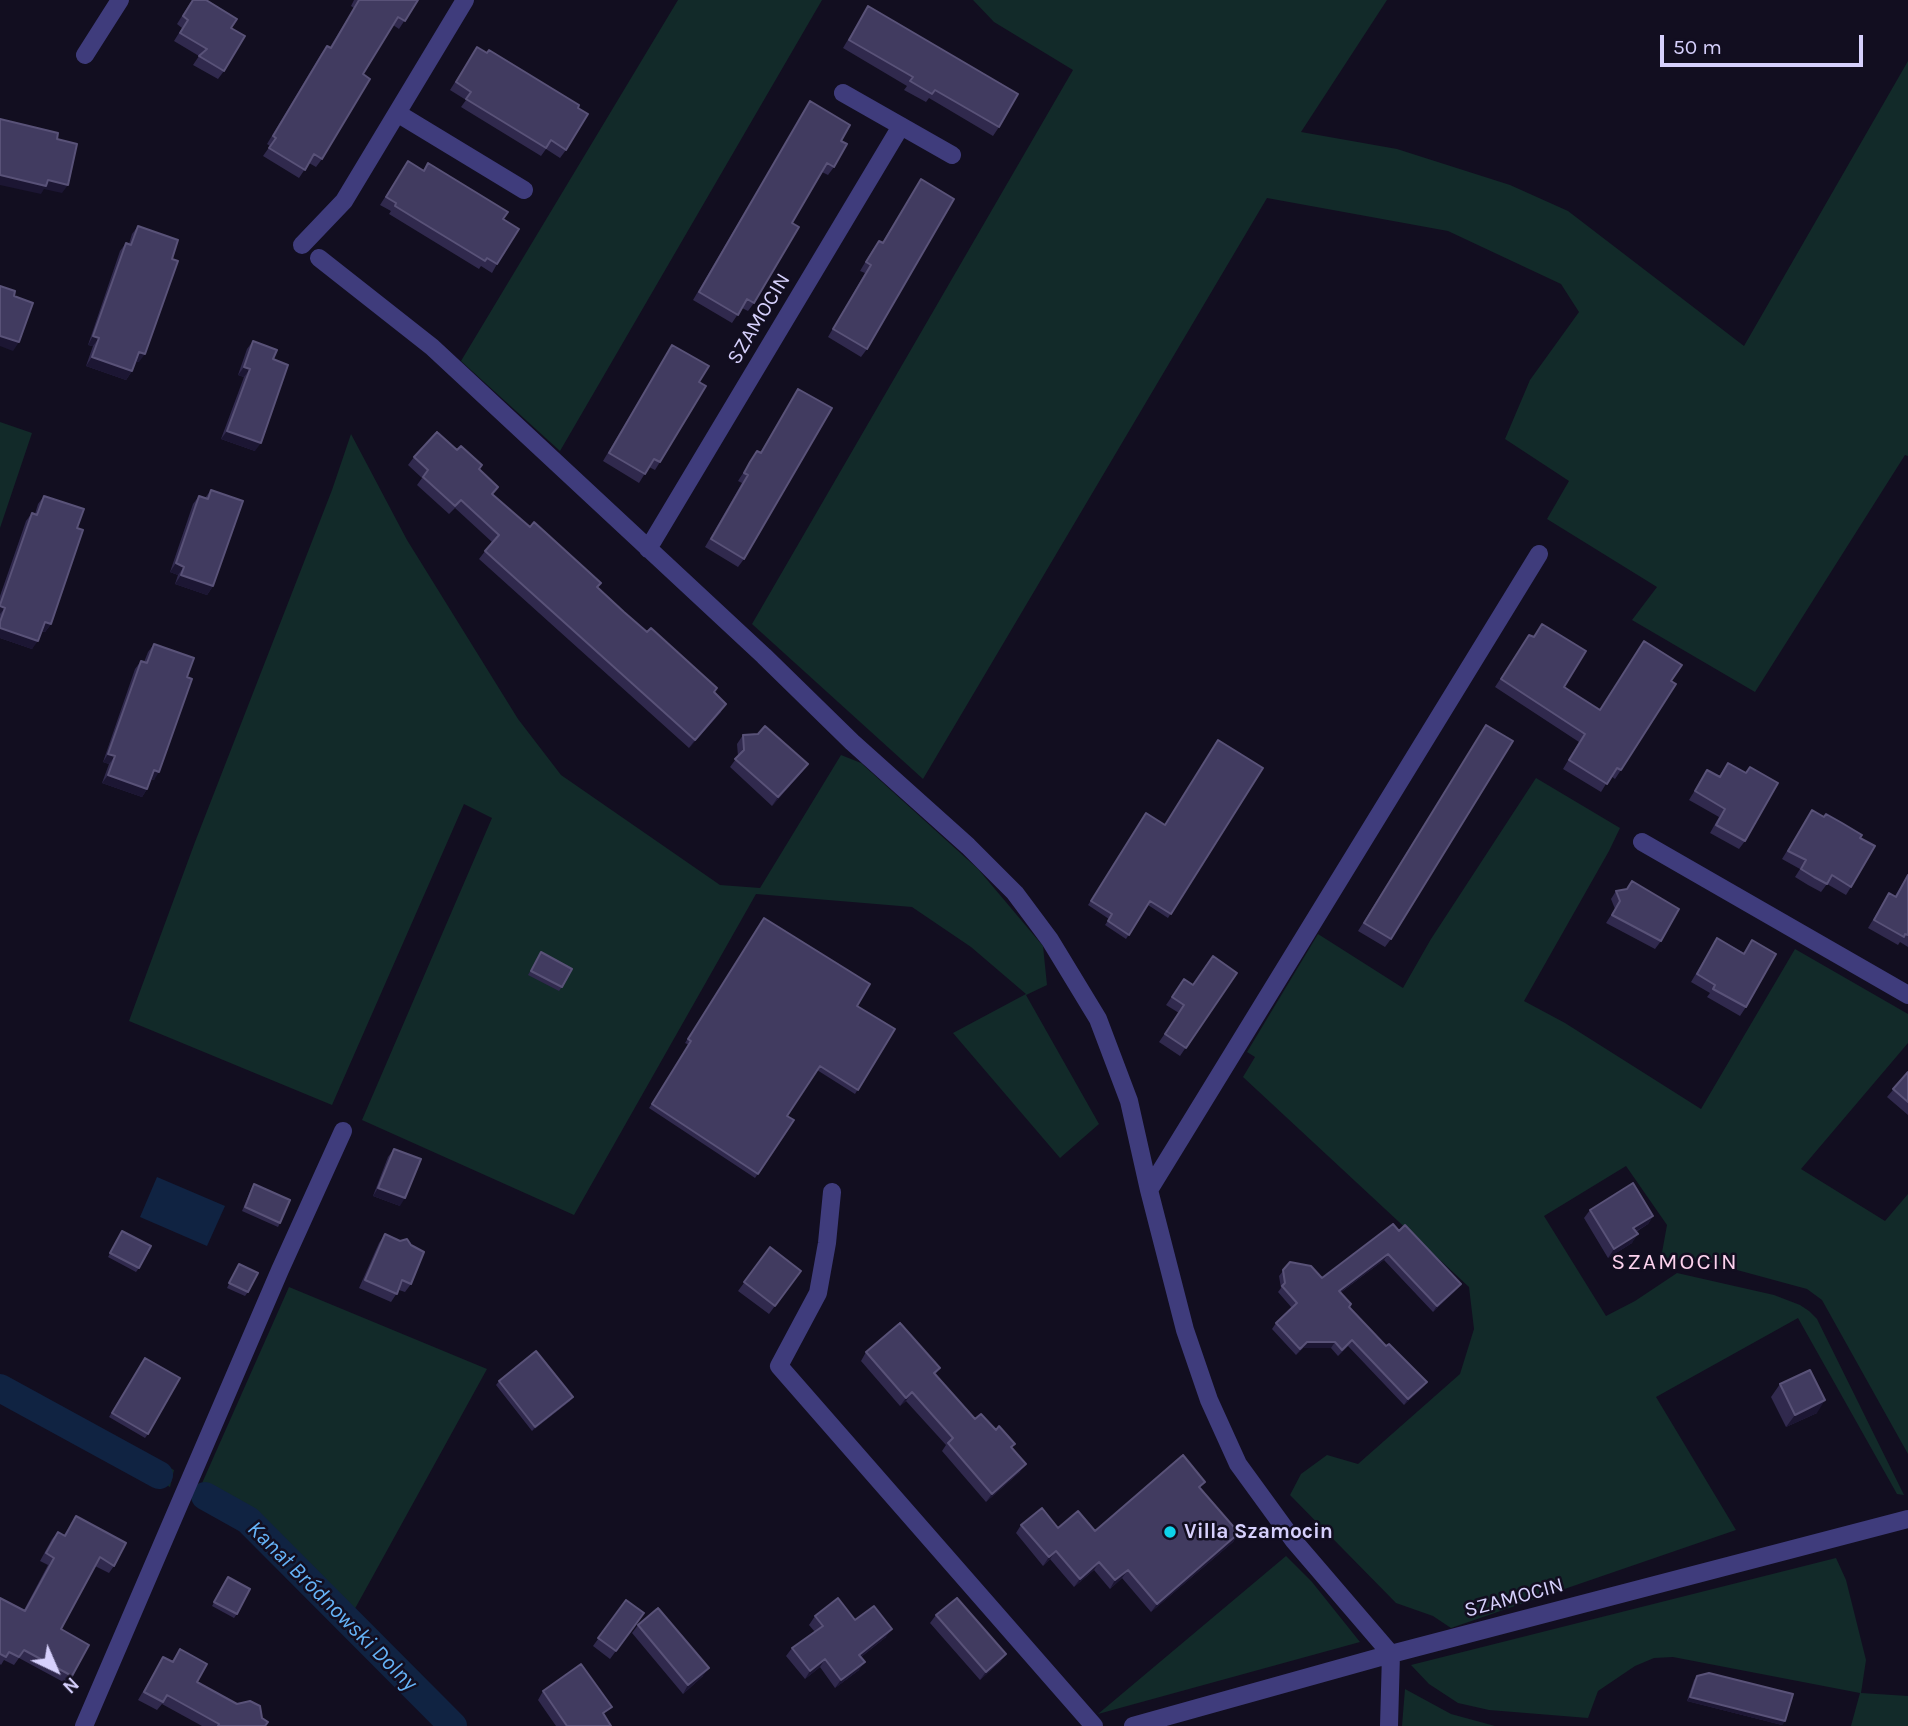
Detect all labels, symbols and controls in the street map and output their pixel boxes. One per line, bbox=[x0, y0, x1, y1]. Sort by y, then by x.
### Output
scale bar bbox=[1663, 21, 1866, 65]
text: 50 m bbox=[1673, 35, 1722, 59]
street label: SZAMOCIN bbox=[722, 269, 796, 369]
district label: SZAMOCIN bbox=[1612, 1248, 1738, 1276]
water label: Kanał Bródnowski Dolny bbox=[241, 1515, 423, 1697]
place label: Villa Szamocin bbox=[1184, 1519, 1333, 1545]
marker: Villa Szamocin bbox=[1162, 1524, 1178, 1540]
street label: SZAMOCIN bbox=[1462, 1573, 1566, 1623]
north arrow bbox=[21, 1635, 91, 1705]
text: N bbox=[58, 1672, 83, 1698]

